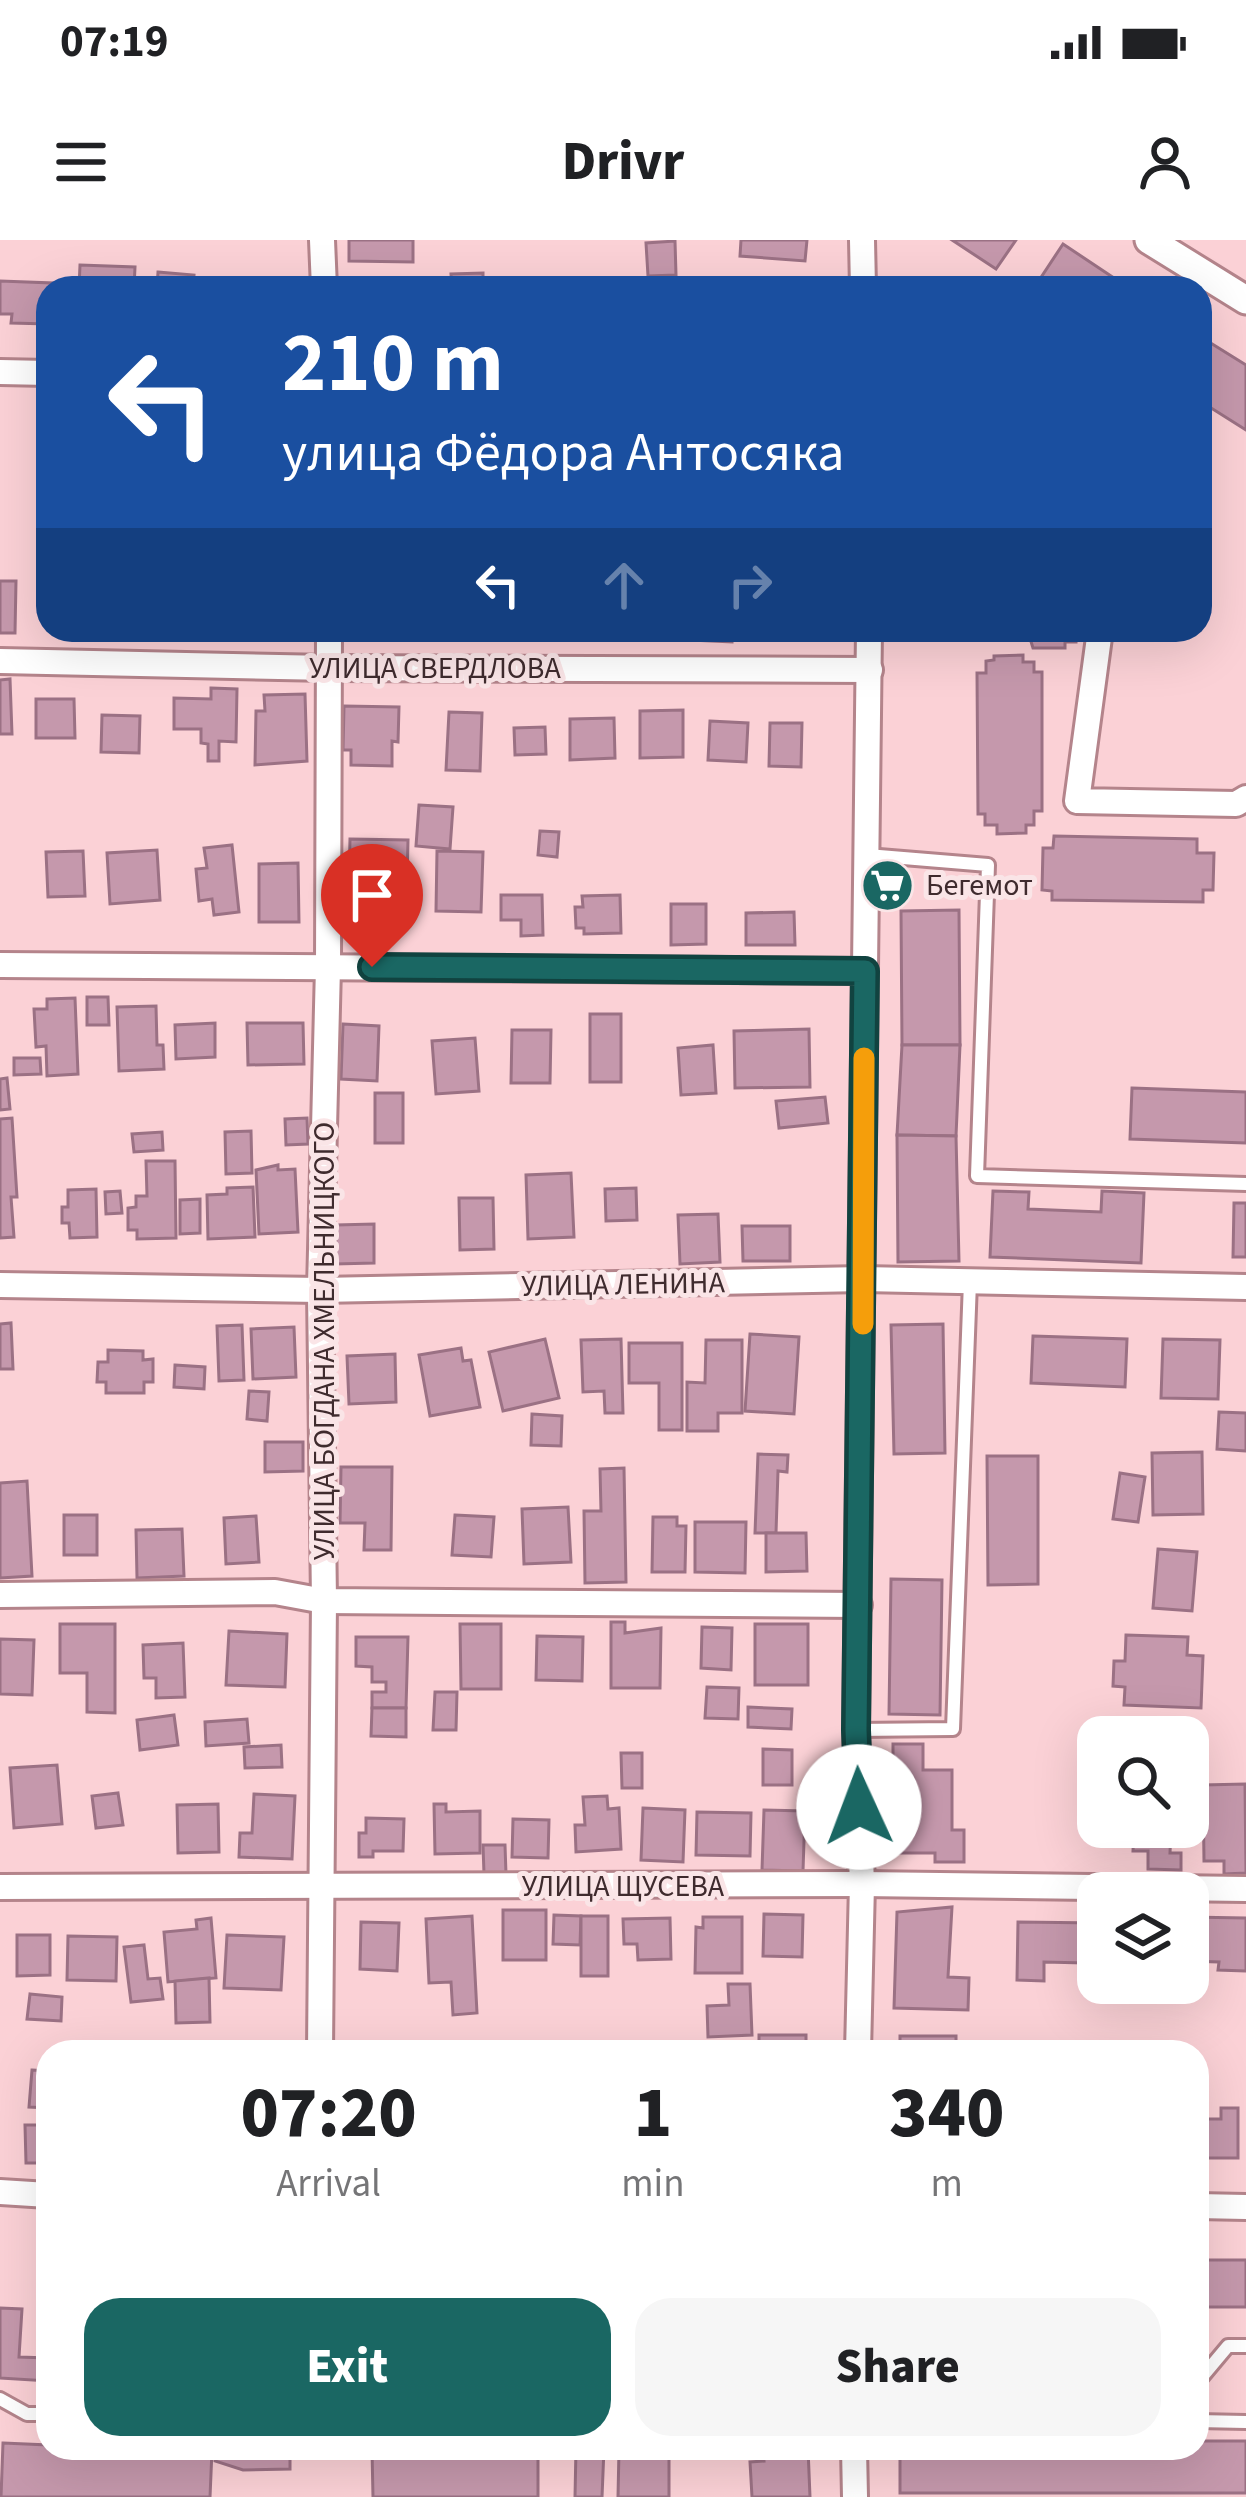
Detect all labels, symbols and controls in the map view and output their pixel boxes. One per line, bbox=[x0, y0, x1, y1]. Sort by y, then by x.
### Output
text: 07:19 bbox=[60, 10, 169, 74]
text: Drivr bbox=[562, 124, 684, 201]
icon: menu bbox=[48, 129, 114, 195]
icon: person bbox=[1132, 129, 1198, 195]
text: 210 m bbox=[282, 304, 504, 424]
icon: left bbox=[84, 324, 240, 480]
text: улица Фёдора Антосяка bbox=[282, 415, 844, 492]
icon: left bbox=[465, 552, 531, 618]
icon: ahead bbox=[591, 552, 657, 618]
icon: right bbox=[717, 552, 783, 618]
street label: УЛИЦА СВЕРДЛОВА bbox=[309, 647, 561, 690]
pin bbox=[321, 844, 423, 967]
supermarket icon: Бегемот bbox=[859, 857, 915, 913]
icon: arrive bbox=[339, 862, 405, 928]
place label: Бегемот bbox=[926, 864, 1033, 907]
street label: УЛИЦА БОГДАНА ХМЕЛЬНИЦКОГО bbox=[303, 1122, 346, 1560]
street label: УЛИЦА ЛЕНИНА bbox=[521, 1261, 726, 1308]
map controls bbox=[1077, 1716, 1209, 2004]
button: search bbox=[1077, 1716, 1209, 1848]
position arrow bbox=[796, 1744, 922, 1870]
street label: УЛИЦА ЩУСЕВА bbox=[522, 1865, 725, 1908]
button: layers bbox=[1077, 1872, 1209, 2004]
text: 07:20 bbox=[241, 2062, 417, 2165]
text: 1 bbox=[634, 2062, 672, 2165]
text: 340 bbox=[889, 2062, 1004, 2165]
text: Arrival bbox=[276, 2156, 381, 2212]
text: min bbox=[621, 2156, 685, 2212]
text: m bbox=[931, 2156, 963, 2212]
button: Exit bbox=[84, 2298, 611, 2436]
button: Share bbox=[635, 2298, 1161, 2436]

